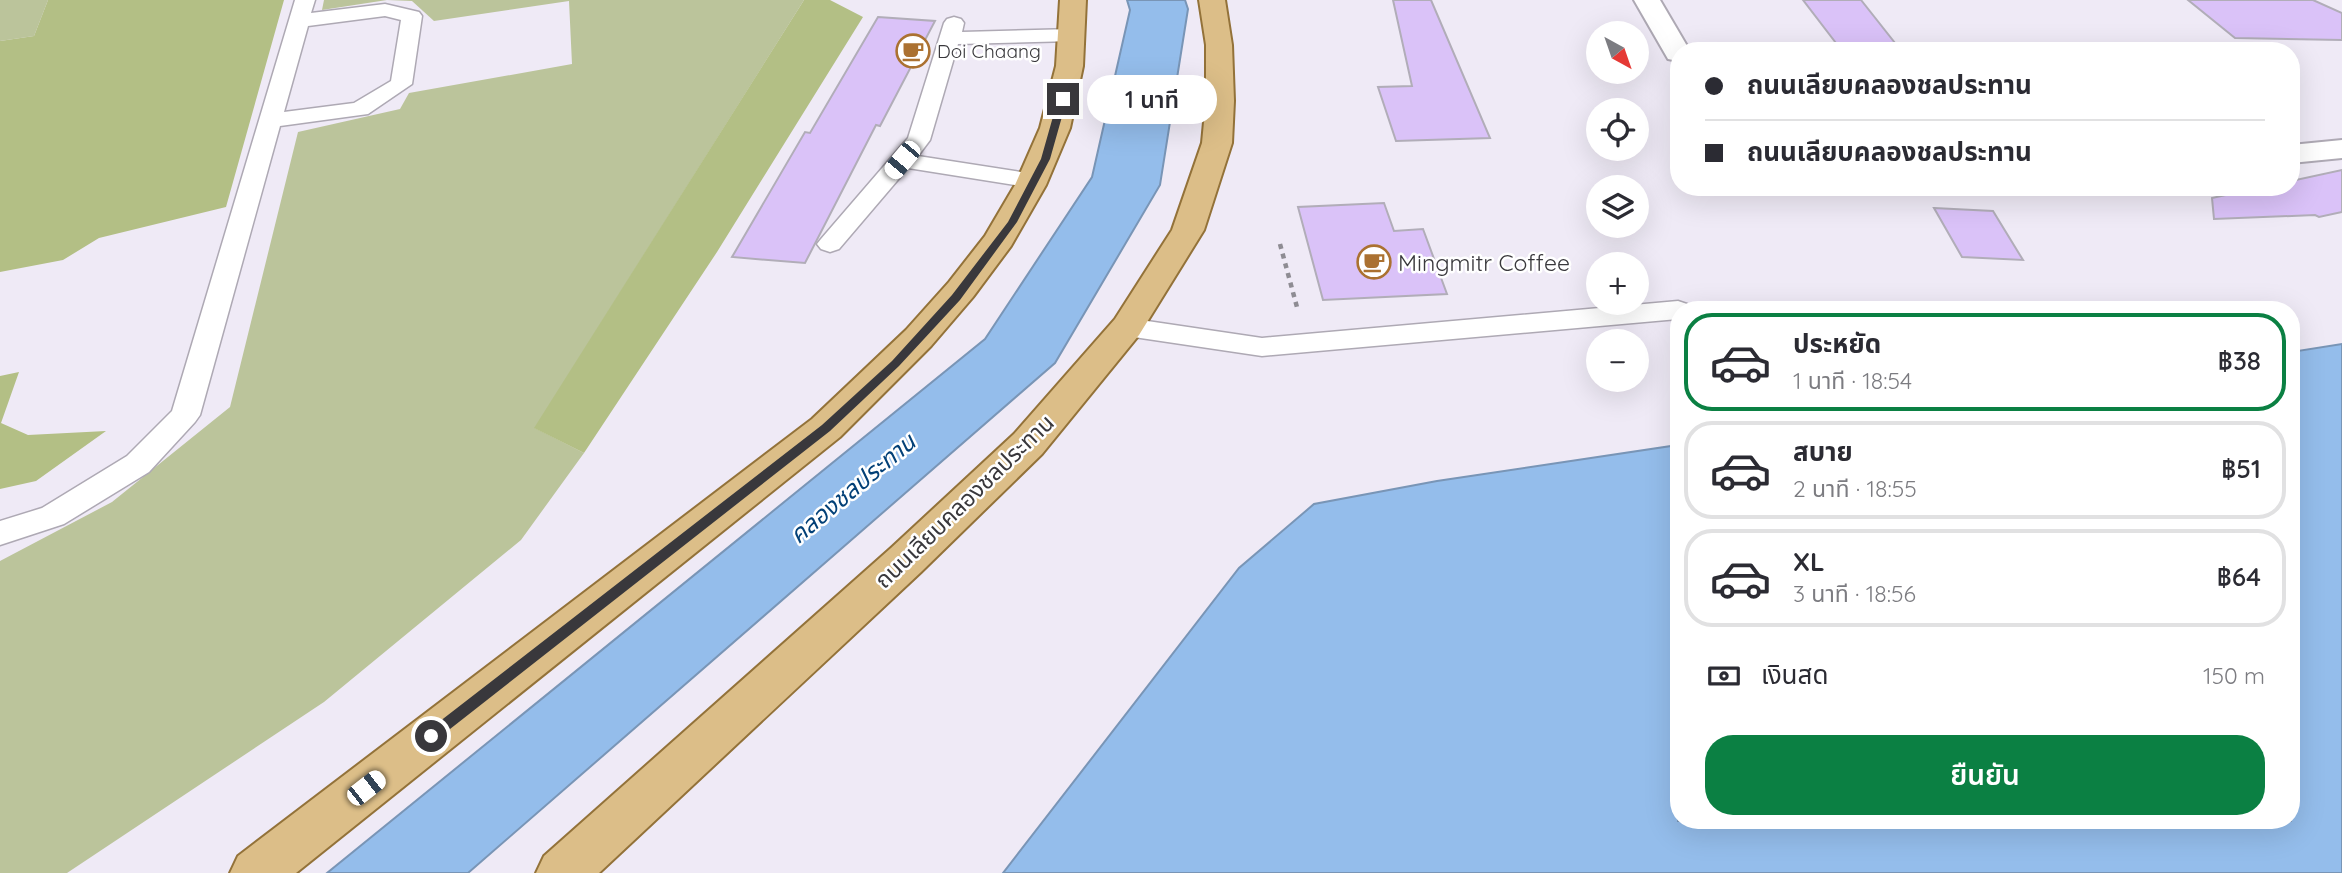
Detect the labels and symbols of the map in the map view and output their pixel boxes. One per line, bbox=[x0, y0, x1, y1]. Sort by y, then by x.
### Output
north arrow bbox=[1586, 21, 1648, 84]
cafe icon: Doi Chaang bbox=[894, 32, 932, 70]
place label: Doi Chaang bbox=[937, 39, 1041, 63]
callout: 1 นาที bbox=[1088, 74, 1217, 124]
route end bbox=[1047, 83, 1079, 115]
car bbox=[881, 137, 924, 183]
cafe icon: Mingmitr Coffee bbox=[1355, 243, 1393, 281]
place label: Mingmitr Coffee bbox=[1398, 248, 1570, 277]
street label: ถนนเลียบคลองชลประทาน bbox=[868, 408, 1060, 594]
water label: คลองชลประทาน bbox=[783, 426, 922, 549]
route start bbox=[415, 720, 447, 752]
car bbox=[343, 767, 390, 809]

